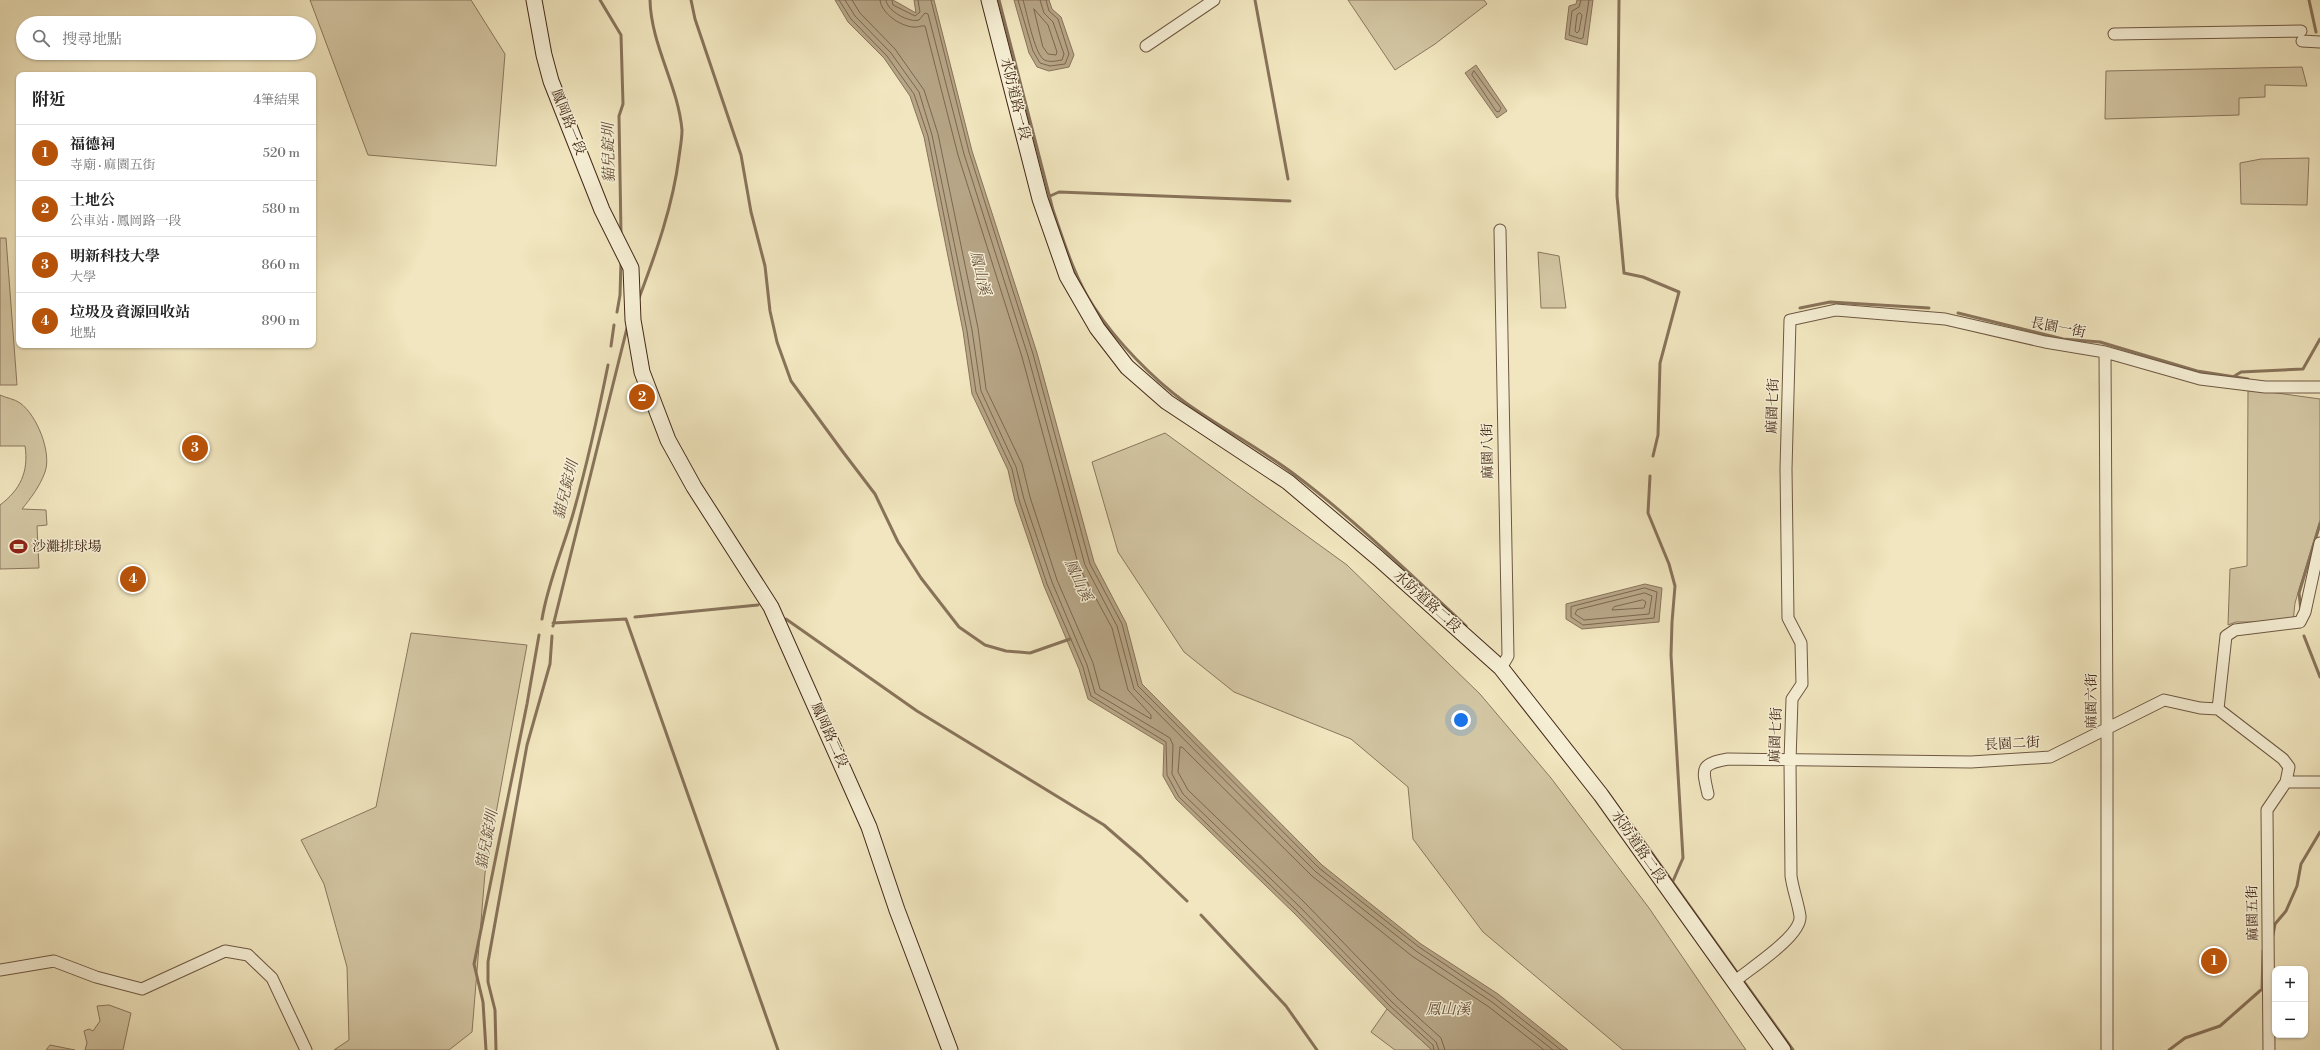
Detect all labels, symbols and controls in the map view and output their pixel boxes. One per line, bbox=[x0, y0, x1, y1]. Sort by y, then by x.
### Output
search box bbox=[16, 16, 316, 60]
icon: search bbox=[30, 27, 52, 49]
text: 搜尋地點 bbox=[62, 30, 122, 49]
street label: 水防道路一段 bbox=[996, 56, 1034, 142]
street label: 鳳岡路一段 bbox=[547, 86, 589, 158]
text: 附近 bbox=[32, 89, 66, 111]
text: 4筆結果 bbox=[253, 92, 300, 108]
water label: 貓兒錠圳 bbox=[599, 120, 619, 183]
text: 福德祠 bbox=[70, 135, 115, 154]
text: 1 bbox=[42, 145, 48, 161]
text: 520 m bbox=[263, 145, 300, 161]
text: 寺廟 · 麻園五街 bbox=[70, 157, 156, 173]
text: 土地公 bbox=[70, 191, 115, 210]
text: 2 bbox=[41, 201, 49, 217]
text: 580 m bbox=[262, 201, 300, 217]
text: 公車站 · 鳳岡路一段 bbox=[70, 213, 182, 229]
text: 明新科技大學 bbox=[70, 247, 160, 266]
water label: 鳳山溪 bbox=[966, 249, 995, 299]
text: 3 bbox=[41, 257, 49, 273]
text: 860 m bbox=[261, 257, 300, 273]
text: 大學 bbox=[70, 269, 96, 285]
text: 垃圾及資源回收站 bbox=[70, 303, 190, 322]
text: 4 bbox=[41, 313, 49, 329]
text: 890 m bbox=[261, 313, 300, 329]
street label: 長園一街 bbox=[2029, 314, 2087, 342]
text: 地點 bbox=[70, 325, 96, 341]
street label: 麻園七街 bbox=[1763, 378, 1783, 434]
pin: 2 bbox=[629, 382, 655, 412]
street label: 麻園八街 bbox=[1479, 423, 1497, 479]
pin: 3 bbox=[182, 433, 208, 463]
water label: 貓兒錠圳 bbox=[550, 456, 583, 521]
sports icon: 沙灘排球場 bbox=[9, 537, 29, 557]
place label: 沙灘排球場 bbox=[32, 538, 102, 556]
water label: 鳳山溪 bbox=[1060, 556, 1097, 606]
pin: 4 bbox=[120, 564, 146, 594]
street label: 水防道路二段 bbox=[1390, 567, 1464, 637]
street label: 麻園六街 bbox=[2083, 673, 2101, 729]
street label: 鳳岡路二段 bbox=[807, 699, 851, 771]
street label: 麻園七街 bbox=[1766, 707, 1786, 763]
your location bbox=[1451, 710, 1471, 730]
street label: 長園二街 bbox=[1984, 734, 2040, 754]
water label: 貓兒錠圳 bbox=[472, 806, 503, 871]
street label: 水防道路二段 bbox=[1607, 807, 1669, 887]
street label: 麻園五街 bbox=[2244, 885, 2262, 941]
pin: 1 bbox=[2201, 946, 2227, 976]
map controls bbox=[2272, 966, 2308, 1038]
button: + bbox=[2272, 966, 2308, 1002]
water label: 鳳山溪 bbox=[1425, 1000, 1472, 1019]
button: − bbox=[2272, 1002, 2308, 1038]

